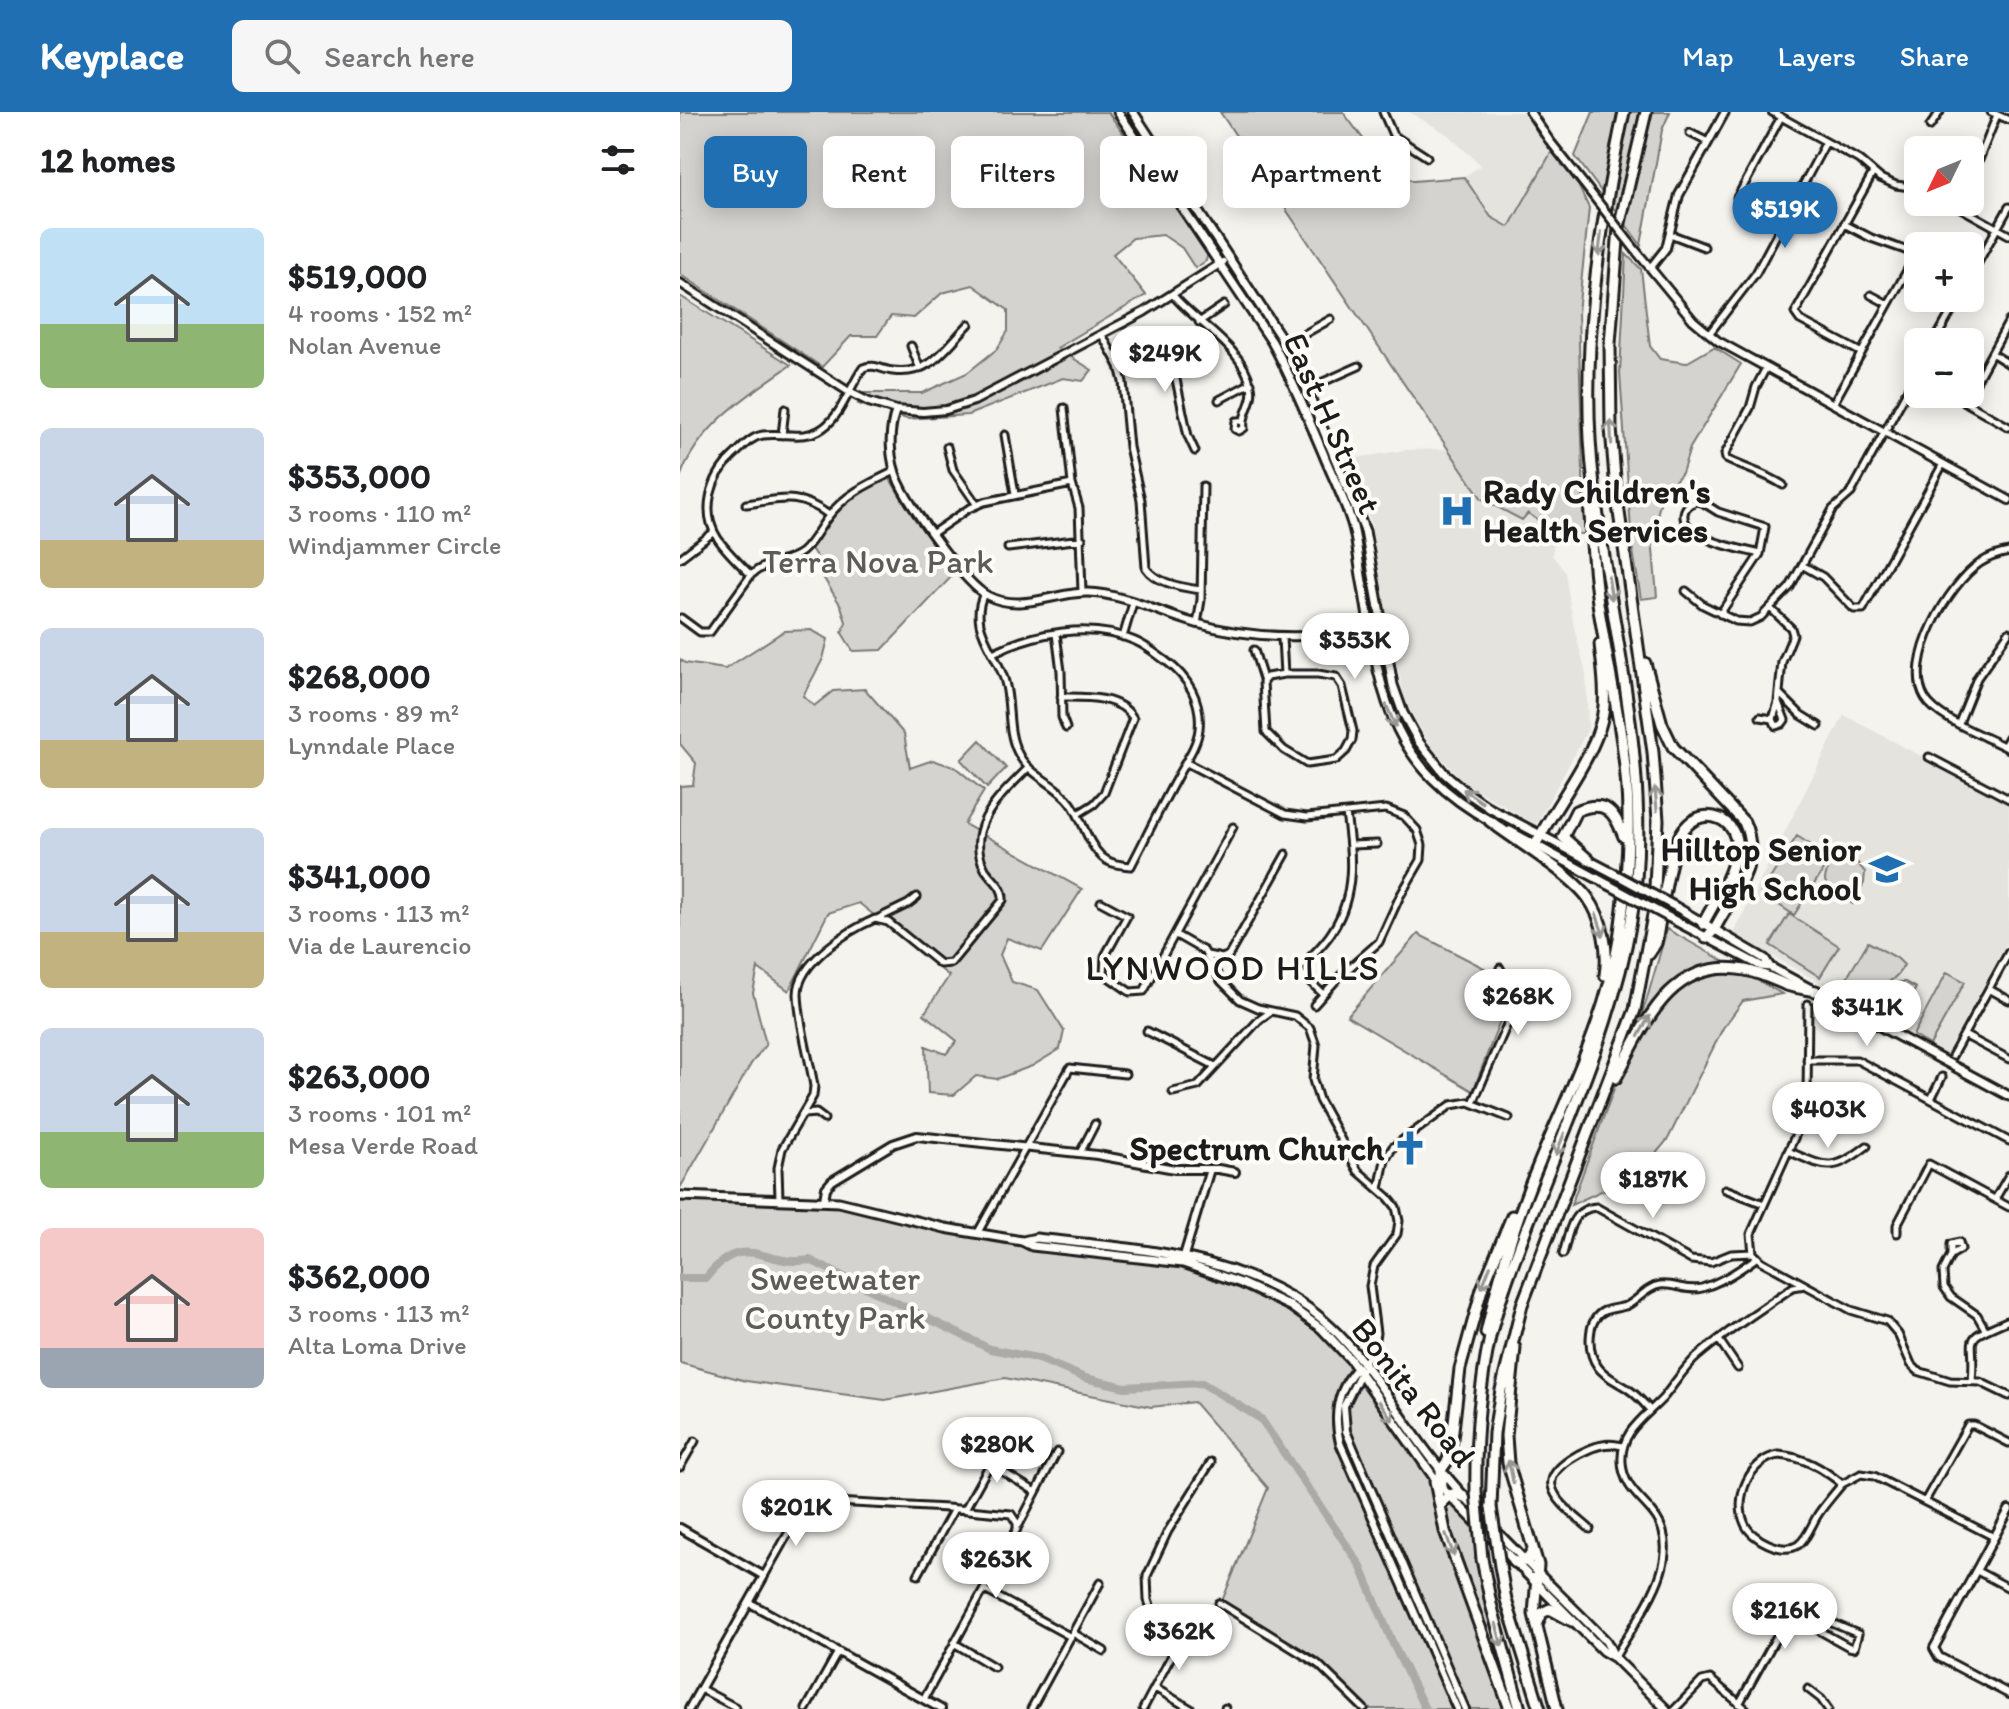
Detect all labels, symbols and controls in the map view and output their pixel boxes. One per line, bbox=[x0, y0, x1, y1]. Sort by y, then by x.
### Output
search box bbox=[232, 20, 792, 92]
text: Keyplace bbox=[40, 33, 184, 79]
icon: search bbox=[260, 34, 304, 78]
text: Search here bbox=[324, 38, 475, 75]
text: Map bbox=[1682, 39, 1734, 73]
text: Layers bbox=[1778, 39, 1856, 73]
text: Share bbox=[1900, 39, 1969, 73]
chip: Buy bbox=[704, 136, 807, 208]
chip: Rent bbox=[823, 136, 935, 208]
chip: Filters bbox=[951, 136, 1084, 208]
chip: New bbox=[1100, 136, 1207, 208]
chip: Apartment bbox=[1223, 136, 1410, 208]
north arrow bbox=[1904, 136, 1984, 216]
map controls bbox=[1904, 136, 1984, 408]
icon: filters bbox=[596, 138, 640, 182]
text: 12 homes bbox=[40, 140, 176, 181]
pin: $519K bbox=[1729, 182, 1841, 250]
text: $519K bbox=[1750, 192, 1820, 224]
one-way arrow bbox=[1592, 230, 1607, 257]
button: + bbox=[1904, 232, 1984, 312]
text: $519,000 bbox=[288, 256, 428, 297]
icon: home bbox=[104, 260, 200, 356]
text: 4 rooms · 152 m² bbox=[288, 297, 472, 329]
pin: $249K bbox=[1109, 326, 1221, 394]
street label: East H Street bbox=[1274, 326, 1391, 520]
button: − bbox=[1904, 328, 1984, 408]
text: Nolan Avenue bbox=[288, 329, 441, 361]
text: $249K bbox=[1129, 336, 1201, 368]
one-way arrow bbox=[1603, 419, 1618, 446]
text: $353,000 bbox=[288, 456, 431, 497]
icon: home bbox=[104, 460, 200, 556]
place label: Rady Children's Health Services bbox=[1483, 471, 1711, 551]
hospital icon: Rady Children's Health Services bbox=[1438, 492, 1476, 530]
text: 3 rooms · 110 m² bbox=[288, 497, 471, 529]
text: Windjammer Circle bbox=[288, 529, 501, 561]
park label: Terra Nova Park bbox=[762, 541, 994, 582]
one-way arrow bbox=[1603, 575, 1618, 600]
pin: $353K bbox=[1299, 613, 1411, 681]
text: $353K bbox=[1319, 623, 1391, 655]
text: $268,000 bbox=[288, 656, 431, 697]
icon: home bbox=[104, 660, 200, 756]
text: 3 rooms · 89 m² bbox=[288, 697, 459, 729]
one-way arrow bbox=[1384, 703, 1399, 727]
text: Lynndale Place bbox=[288, 729, 455, 761]
one-way arrow bbox=[1648, 786, 1663, 813]
one-way arrow bbox=[1463, 788, 1485, 804]
place label: Hilltop Senior High School bbox=[1661, 829, 1861, 909]
school or university icon: Hilltop Senior High School bbox=[1868, 850, 1906, 888]
text: $341,000 bbox=[288, 856, 431, 897]
icon: home bbox=[104, 860, 200, 956]
text: 3 rooms · 113 m² bbox=[288, 897, 470, 929]
one-way arrow bbox=[1593, 912, 1608, 937]
text: Via de Laurencio bbox=[288, 929, 471, 961]
district label: LYNWOOD HILLS bbox=[1085, 946, 1381, 989]
pin: $268K bbox=[1462, 969, 1574, 1037]
text: $268K bbox=[1482, 979, 1554, 1011]
pin: $341K bbox=[1811, 980, 1923, 1048]
text: $341K bbox=[1831, 990, 1903, 1022]
one-way arrow bbox=[1636, 1015, 1652, 1039]
text: $263,000 bbox=[288, 1056, 431, 1097]
icon: home bbox=[104, 1060, 200, 1156]
pin: $403K bbox=[1772, 1082, 1884, 1150]
text: $403K bbox=[1790, 1092, 1866, 1124]
text: 3 rooms · 101 m² bbox=[288, 1097, 471, 1129]
place label: Spectrum Church bbox=[1129, 1128, 1385, 1169]
text: Mesa Verde Road bbox=[288, 1129, 478, 1161]
church icon: Spectrum Church bbox=[1391, 1129, 1429, 1167]
one-way arrow bbox=[1551, 1131, 1566, 1156]
pin: $187K bbox=[1597, 1152, 1709, 1220]
text: $187K bbox=[1618, 1162, 1688, 1194]
text: $362,000 bbox=[288, 1256, 431, 1297]
park label: Sweetwater County Park bbox=[744, 1258, 926, 1338]
icon: home bbox=[104, 1260, 200, 1356]
one-way arrow bbox=[1478, 1265, 1492, 1289]
text: 3 rooms · 113 m² bbox=[288, 1297, 470, 1329]
street label: Bonita Road bbox=[1343, 1309, 1485, 1476]
text: Alta Loma Drive bbox=[288, 1329, 467, 1361]
one-way arrow bbox=[1378, 1400, 1394, 1422]
pin: $280K bbox=[941, 1417, 1053, 1485]
text: $280K bbox=[960, 1427, 1034, 1459]
one-way arrow bbox=[1503, 1460, 1518, 1486]
pin: $201K bbox=[740, 1480, 852, 1548]
text: $201K bbox=[760, 1490, 832, 1522]
pin: $263K bbox=[940, 1532, 1052, 1600]
one-way arrow bbox=[1444, 1532, 1458, 1556]
text: $263K bbox=[960, 1542, 1032, 1574]
pin: $216K bbox=[1729, 1583, 1841, 1651]
text: $216K bbox=[1750, 1593, 1820, 1625]
pin: $362K bbox=[1123, 1604, 1235, 1672]
text: $362K bbox=[1143, 1614, 1215, 1646]
one-way arrow bbox=[1492, 1621, 1507, 1647]

